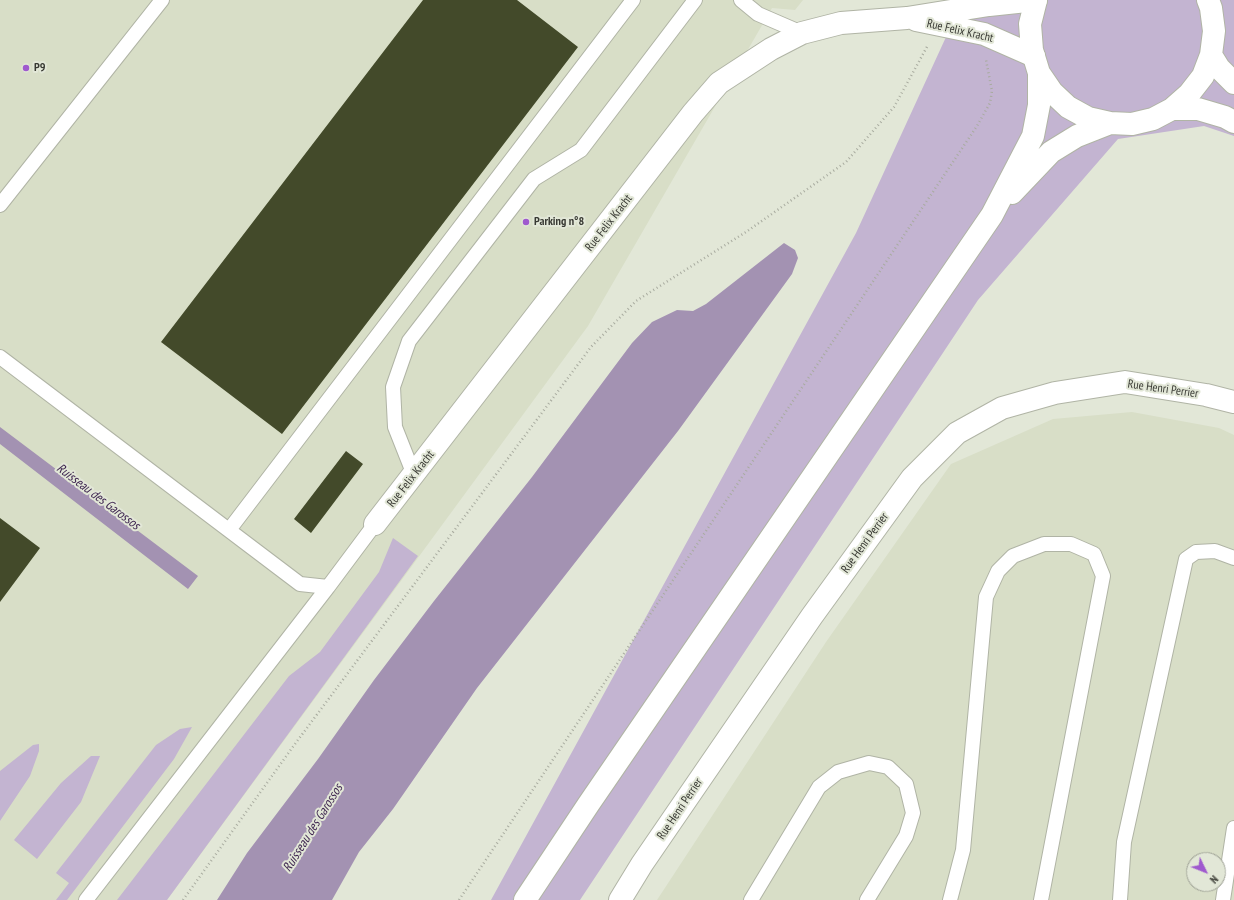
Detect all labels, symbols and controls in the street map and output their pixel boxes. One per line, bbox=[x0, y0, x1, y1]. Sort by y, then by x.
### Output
street label: Rue Felix Kracht bbox=[925, 16, 995, 46]
place label: P9 bbox=[34, 61, 45, 75]
marker: P9 bbox=[21, 63, 31, 73]
street label: Rue Felix Kracht bbox=[582, 192, 636, 254]
place label: Parking n°8 bbox=[534, 215, 584, 229]
marker: Parking n°8 bbox=[521, 217, 531, 227]
street label: Rue Henri Perrier bbox=[1127, 377, 1199, 401]
street label: Rue Felix Kracht bbox=[384, 448, 438, 510]
water label: Ruisseau des Garossos bbox=[53, 461, 143, 533]
street label: Rue Henri Perrier bbox=[838, 510, 892, 576]
street label: Rue Henri Perrier bbox=[654, 776, 706, 842]
water label: Ruisseau des Garossos bbox=[280, 781, 346, 875]
north arrow bbox=[1186, 852, 1226, 892]
text: N bbox=[1207, 873, 1221, 886]

